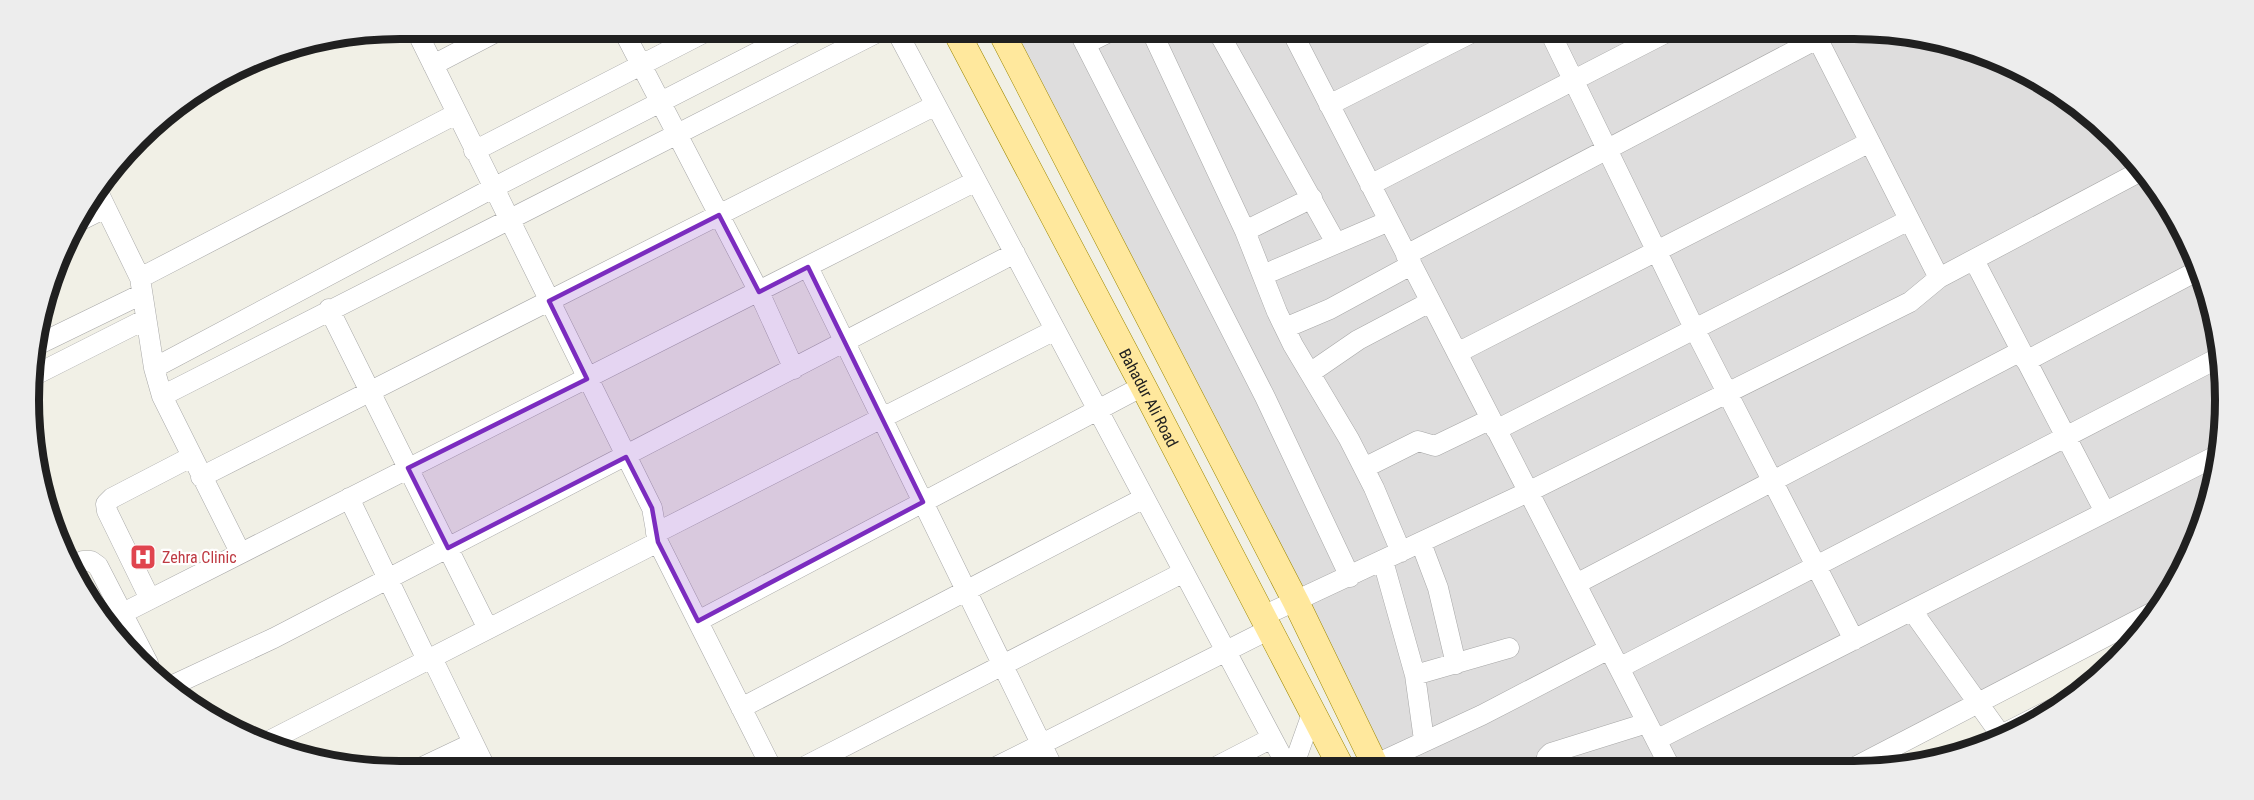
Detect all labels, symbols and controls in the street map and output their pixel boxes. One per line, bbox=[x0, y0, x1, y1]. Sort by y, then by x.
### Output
street label: Bahadur Ali Road bbox=[1115, 346, 1182, 450]
hospital icon: Zehra Clinic bbox=[128, 542, 158, 572]
place label: Zehra Clinic bbox=[162, 548, 237, 567]

